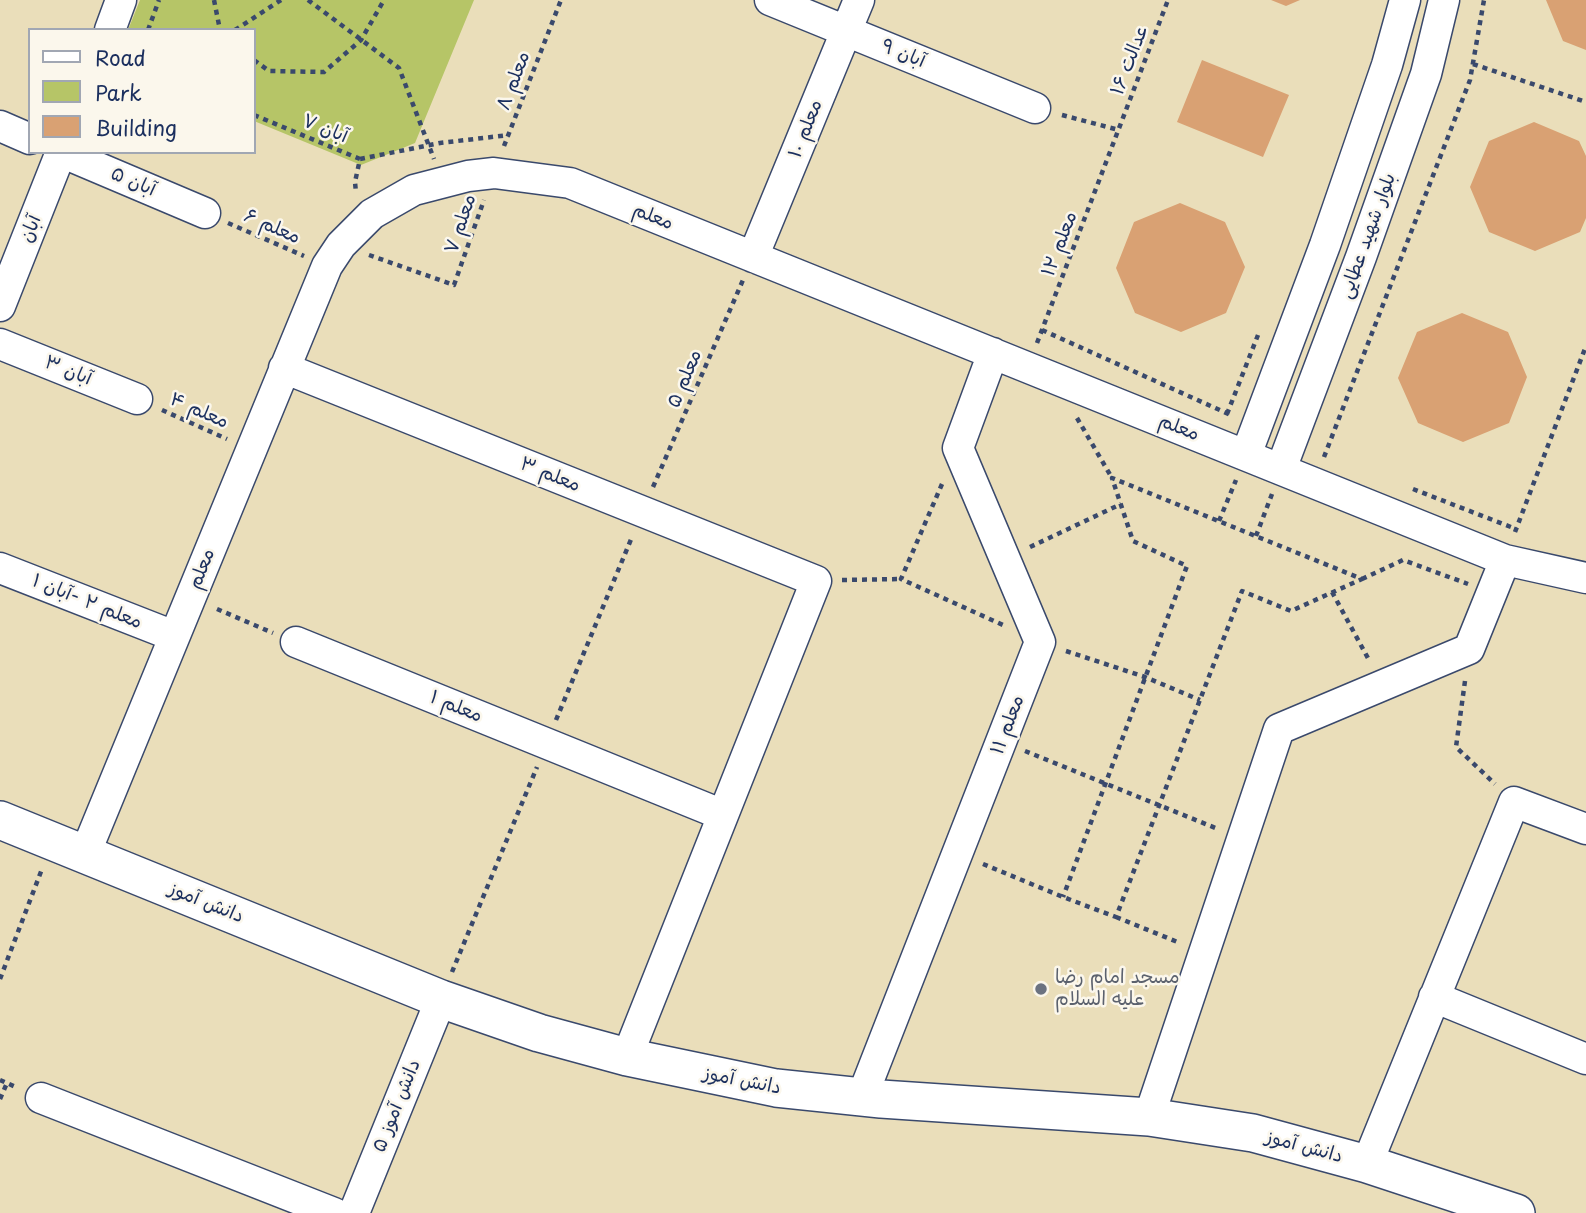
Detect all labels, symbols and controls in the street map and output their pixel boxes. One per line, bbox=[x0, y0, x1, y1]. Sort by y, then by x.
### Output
street label: عدالت ۱۶ bbox=[1106, 22, 1154, 98]
legend bbox=[28, 28, 256, 154]
street label: آبان ۹ bbox=[878, 35, 928, 73]
text: Road bbox=[95, 41, 146, 73]
street label: معلم ۸ bbox=[492, 48, 536, 114]
text: Park bbox=[95, 76, 142, 108]
street label: معلم ۱۰ bbox=[784, 96, 828, 162]
street label: آبان ۷ bbox=[299, 110, 351, 148]
text: Building bbox=[95, 111, 177, 143]
street label: آبان ۵ bbox=[107, 162, 159, 202]
street label: بلوار شهید عطایی bbox=[1335, 170, 1401, 302]
street label: معلم ۷ bbox=[440, 191, 482, 257]
street label: معلم bbox=[629, 199, 677, 235]
street label: معلم ۶ bbox=[240, 205, 304, 249]
street label: معلم ۱۲ bbox=[1037, 208, 1083, 280]
street label: آبان bbox=[15, 212, 47, 246]
street label: معلم ۵ bbox=[663, 346, 707, 412]
street label: آبان ۳ bbox=[41, 351, 95, 391]
street label: معلم ۴ bbox=[166, 388, 232, 434]
street label: معلم bbox=[1155, 410, 1203, 446]
street label: معلم ۳ bbox=[516, 453, 584, 497]
street label: معلم bbox=[184, 545, 220, 593]
street label: معلم ۲ -آبان ۱ bbox=[29, 570, 145, 634]
street label: معلم ۱ bbox=[426, 686, 486, 728]
street label: معلم ۱۱ bbox=[986, 692, 1030, 758]
street label: دانش آموز bbox=[165, 878, 247, 928]
place label: مسجد امام رضا علیه السلام bbox=[1055, 967, 1180, 1011]
marker: مسجد امام رضا علیه السلام bbox=[1033, 981, 1049, 997]
street label: دانش آموز ۵ bbox=[368, 1056, 426, 1156]
street label: دانش آموز bbox=[701, 1062, 783, 1100]
street label: دانش آموز bbox=[1263, 1126, 1345, 1168]

